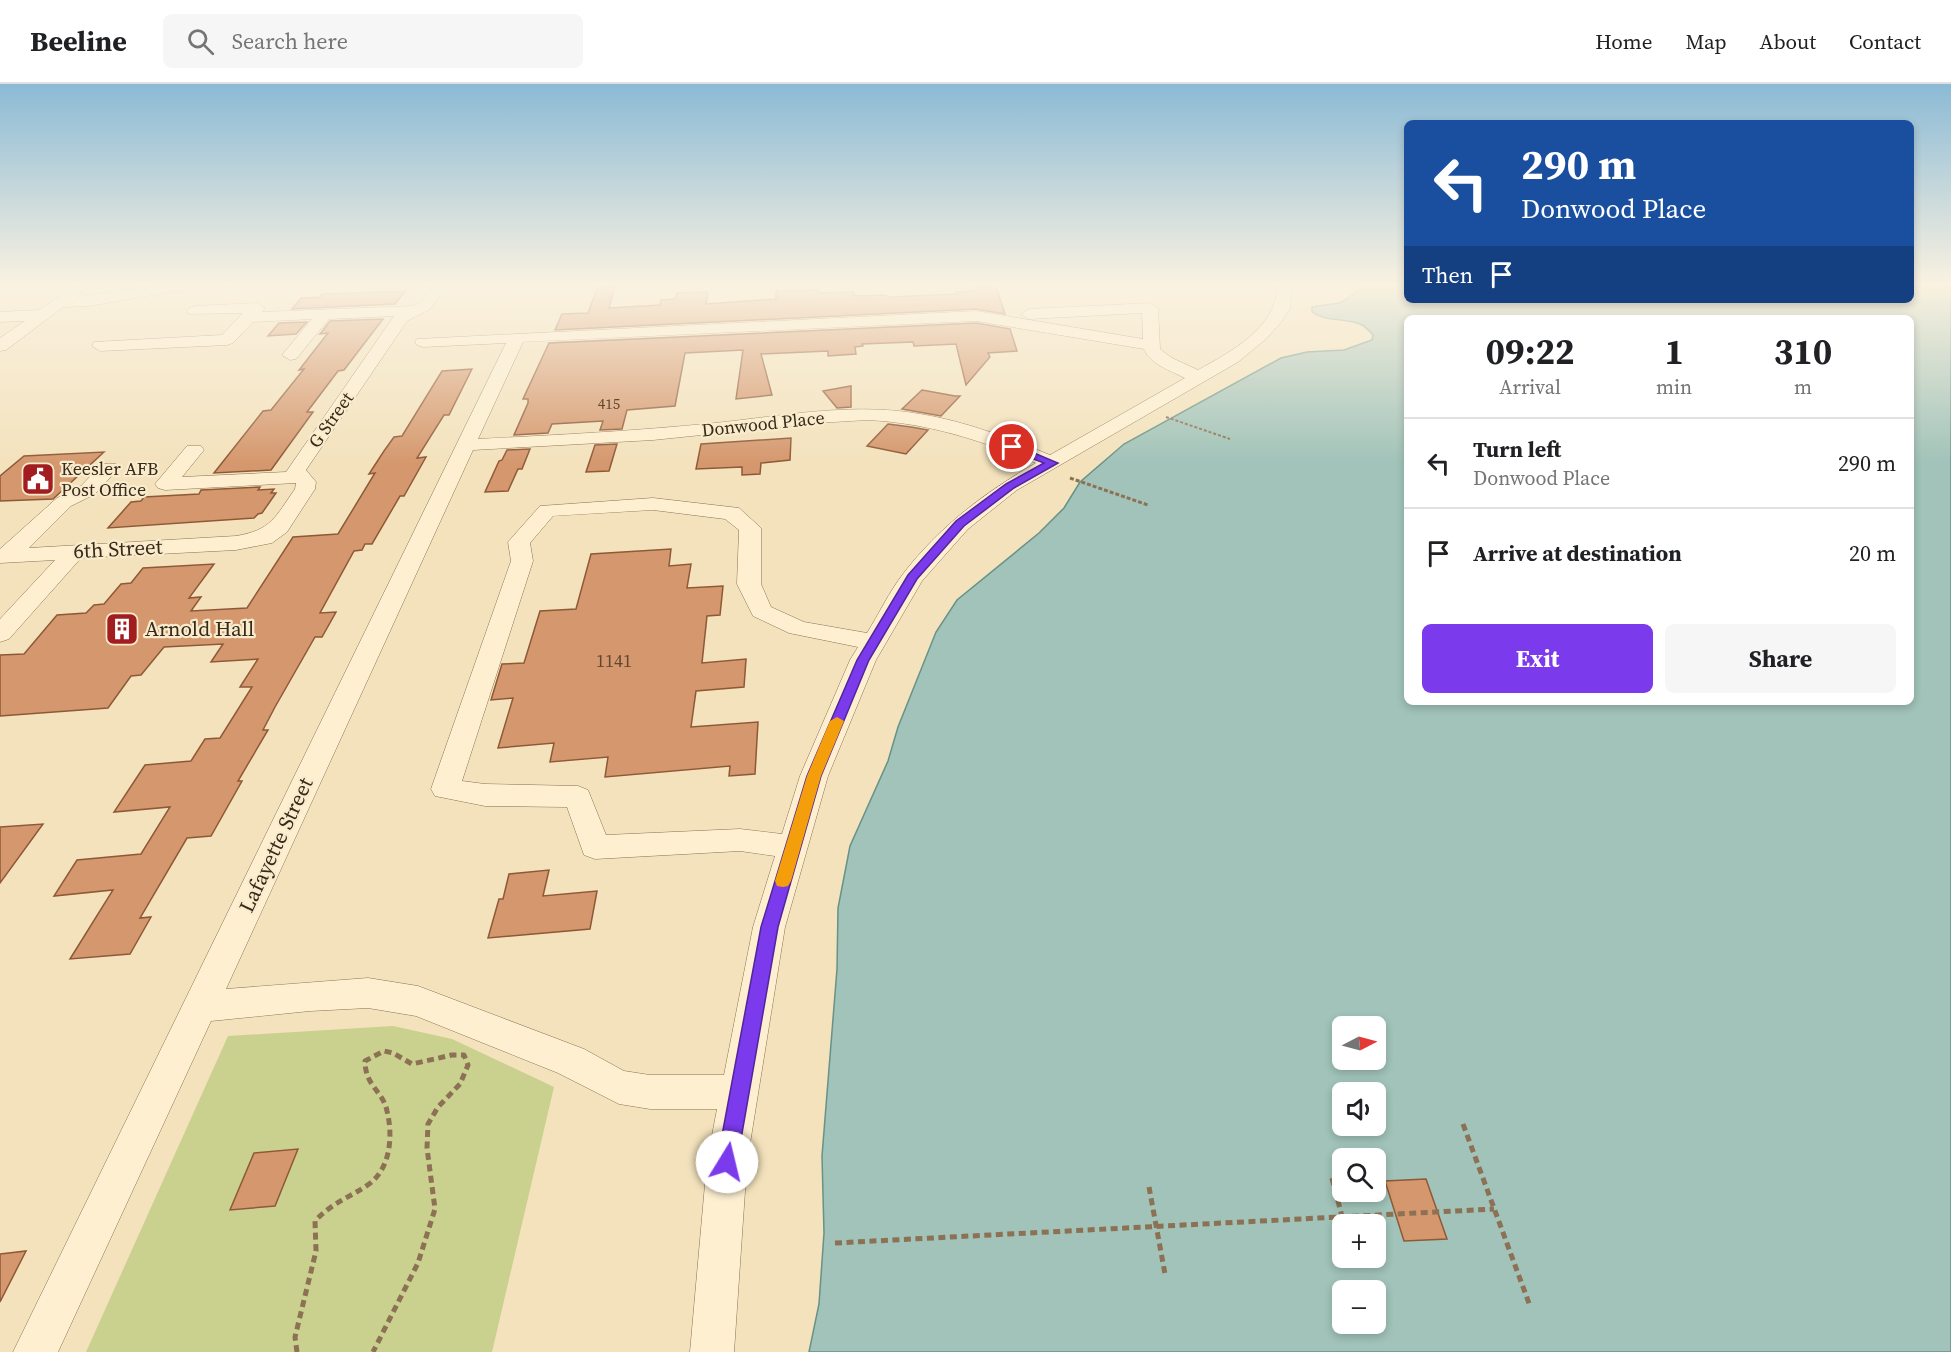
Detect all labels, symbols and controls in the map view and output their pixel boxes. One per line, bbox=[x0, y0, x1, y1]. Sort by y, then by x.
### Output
search box bbox=[163, 14, 583, 68]
text: Beeline bbox=[30, 22, 127, 60]
icon: search bbox=[184, 25, 217, 58]
text: Search here bbox=[232, 26, 348, 56]
text: Home bbox=[1595, 27, 1653, 56]
text: Map bbox=[1686, 27, 1727, 56]
text: About bbox=[1760, 27, 1816, 56]
text: Contact bbox=[1849, 27, 1921, 56]
text: 290 m bbox=[1521, 135, 1636, 193]
icon: left bbox=[1422, 144, 1500, 222]
text: Donwood Place bbox=[1521, 190, 1706, 227]
icon: arrive bbox=[1485, 258, 1518, 291]
text: Then bbox=[1422, 260, 1473, 290]
text: 09:22 bbox=[1486, 327, 1574, 376]
text: 1 bbox=[1664, 327, 1684, 376]
text: 310 bbox=[1774, 327, 1832, 376]
text: Arrival bbox=[1499, 373, 1561, 401]
text: min bbox=[1656, 373, 1692, 401]
text: m bbox=[1794, 373, 1812, 401]
street label: G Street bbox=[302, 387, 359, 453]
house number: 415 bbox=[598, 393, 620, 414]
street label: Donwood Place bbox=[700, 405, 826, 442]
pin bbox=[986, 421, 1037, 472]
icon: arrive bbox=[995, 430, 1028, 463]
text: Turn left bbox=[1473, 434, 1561, 464]
icon: left bbox=[1422, 447, 1455, 480]
text: 290 m bbox=[1838, 448, 1896, 478]
place label: Keesler AFB Post Office bbox=[61, 456, 158, 502]
public building icon: Keesler AFB Post Office bbox=[20, 461, 56, 497]
text: Donwood Place bbox=[1473, 464, 1610, 492]
street label: 6th Street bbox=[73, 532, 163, 565]
icon: arrive bbox=[1422, 537, 1455, 570]
text: Arrive at destination bbox=[1473, 538, 1682, 568]
text: 20 m bbox=[1849, 538, 1896, 568]
building icon: Arnold Hall bbox=[104, 611, 140, 647]
place label: Arnold Hall bbox=[145, 614, 254, 643]
button: Exit bbox=[1422, 624, 1653, 693]
button: Share bbox=[1665, 624, 1896, 693]
house number: 1141 bbox=[596, 648, 632, 673]
street label: Lafayette Street bbox=[232, 772, 320, 917]
north arrow bbox=[1332, 1016, 1386, 1070]
map controls bbox=[1332, 1016, 1386, 1334]
button: sound bbox=[1332, 1082, 1386, 1136]
position arrow bbox=[695, 1130, 759, 1194]
button: search bbox=[1332, 1148, 1386, 1202]
button: + bbox=[1332, 1214, 1386, 1268]
button: − bbox=[1332, 1280, 1386, 1334]

